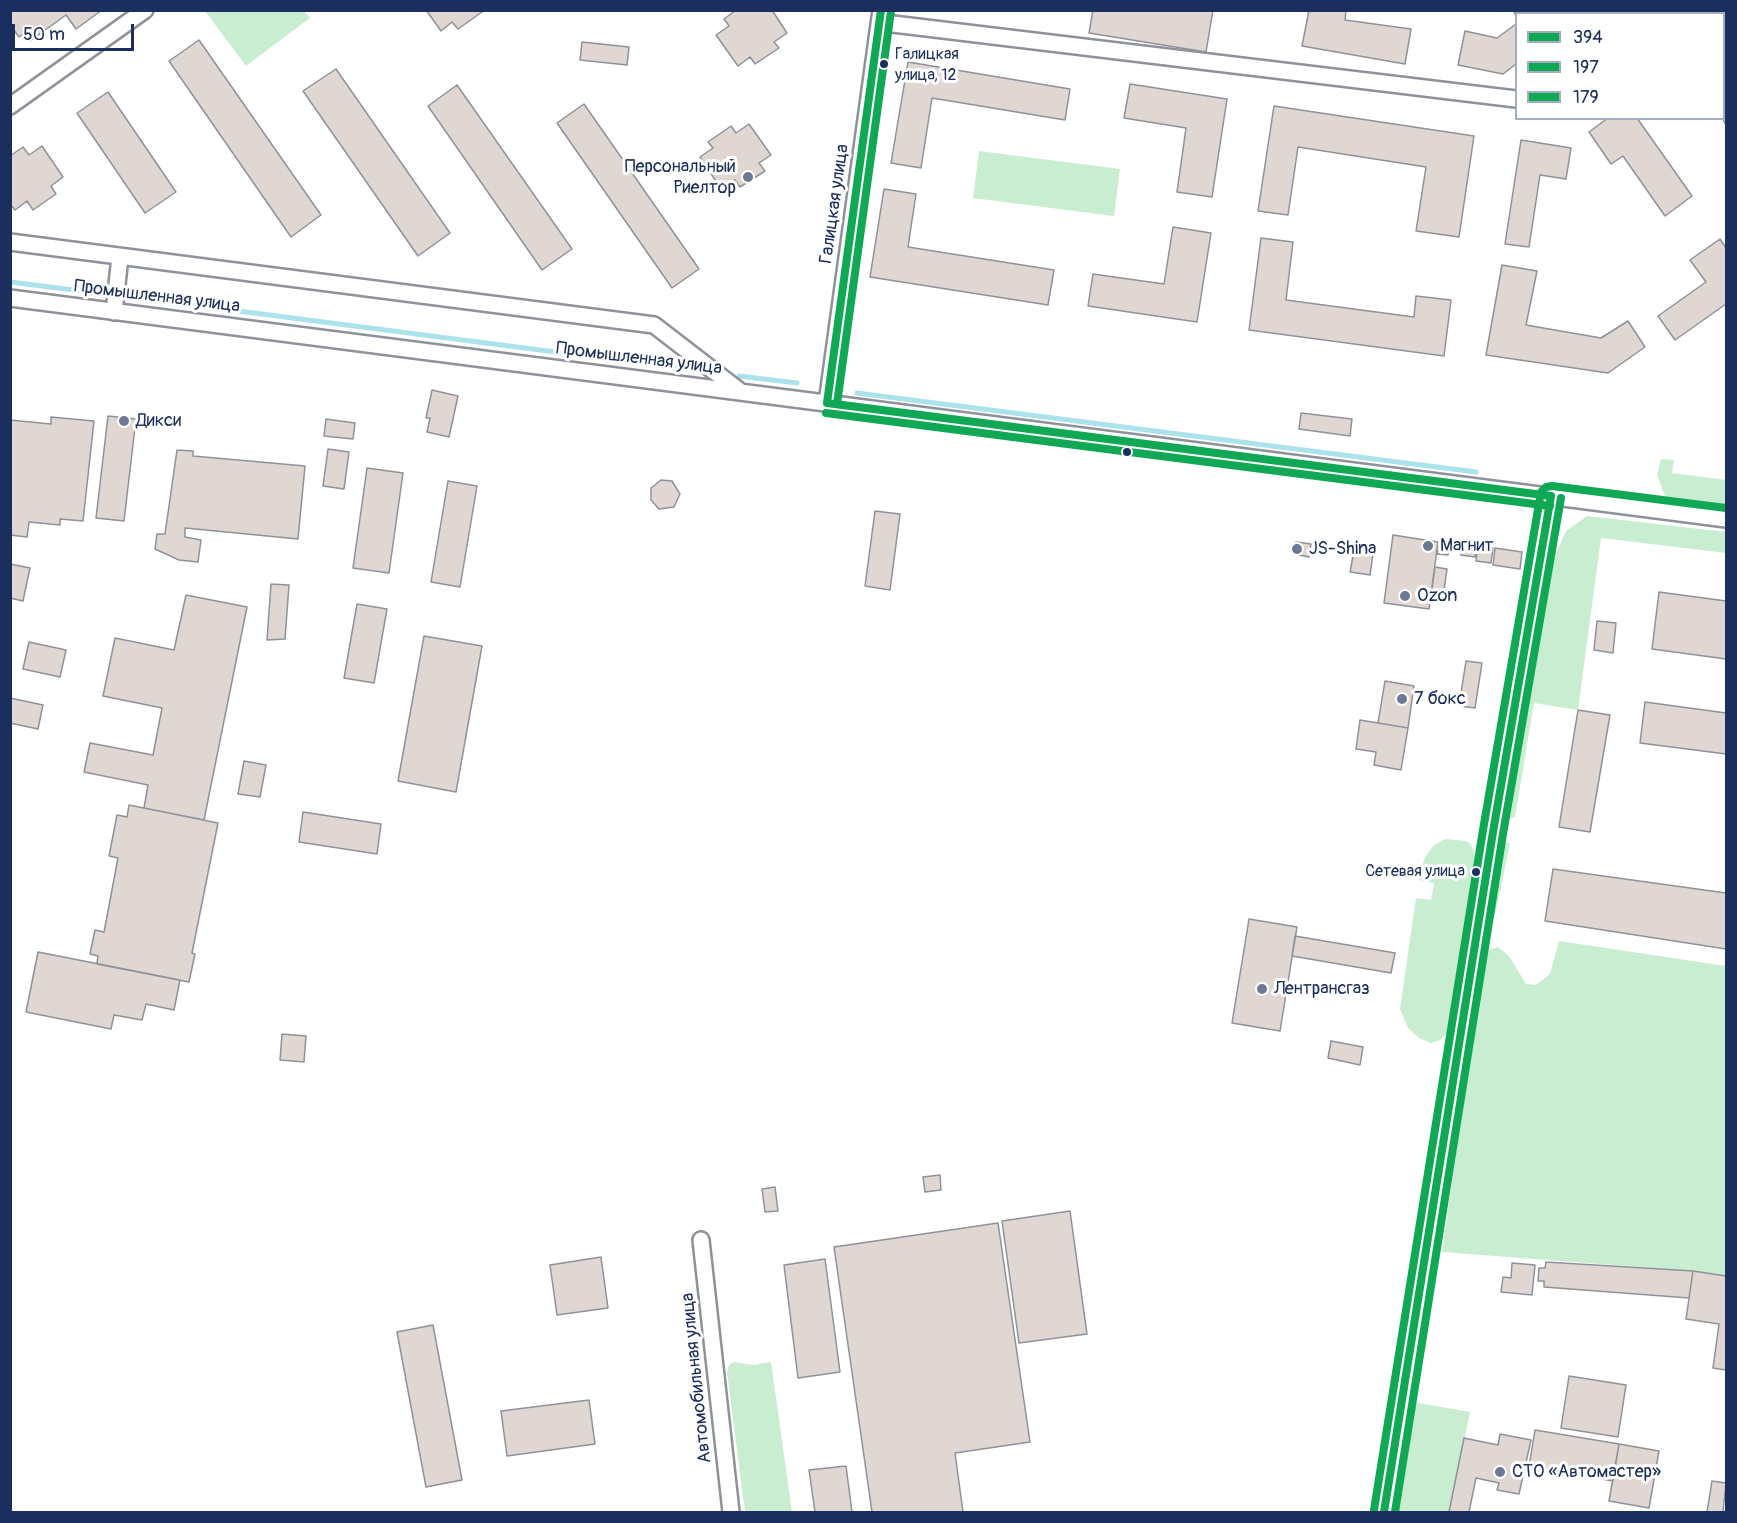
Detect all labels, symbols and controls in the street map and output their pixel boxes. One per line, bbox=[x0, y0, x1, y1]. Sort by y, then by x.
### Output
scale bar bbox=[15, 12, 136, 50]
legend bbox=[1515, 12, 1725, 120]
text: 50 m bbox=[23, 23, 65, 46]
text: 394 bbox=[1573, 26, 1603, 49]
place label: Галицкая улица, 12 bbox=[895, 45, 959, 83]
text: 197 bbox=[1573, 56, 1599, 79]
marker: Галицкая улица, 12 bbox=[878, 58, 890, 70]
text: 179 bbox=[1573, 86, 1599, 109]
street label: Галицкая улица bbox=[816, 143, 854, 265]
place label: Персональный Риелтор bbox=[625, 156, 736, 198]
marker: Персональный Риелтор bbox=[741, 170, 755, 184]
street label: Промышленная улица bbox=[73, 276, 241, 318]
street label: Промышленная улица bbox=[555, 338, 723, 380]
place label: Дикси bbox=[136, 410, 181, 432]
marker: Дикси bbox=[117, 414, 131, 428]
unlabelled marker bbox=[1121, 446, 1133, 458]
place label: Магнит bbox=[1440, 535, 1493, 557]
place label: JS-Shina bbox=[1309, 538, 1376, 560]
marker: Магнит bbox=[1421, 539, 1435, 553]
marker: JS-Shina bbox=[1290, 542, 1304, 556]
place label: Ozon bbox=[1417, 585, 1457, 607]
marker: Ozon bbox=[1398, 589, 1412, 603]
place label: 7 бокс bbox=[1414, 688, 1466, 710]
marker: 7 бокс bbox=[1395, 692, 1409, 706]
place label: Сетевая улица bbox=[1365, 862, 1465, 882]
marker: Сетевая улица bbox=[1470, 866, 1482, 878]
place label: Лентрансгаз bbox=[1274, 978, 1370, 1000]
marker: Лентрансгаз bbox=[1255, 982, 1269, 996]
street label: Автомобильная улица bbox=[677, 1292, 717, 1464]
place label: СТО «Автомастер» bbox=[1512, 1461, 1661, 1483]
marker: СТО «Автомастер» bbox=[1493, 1465, 1507, 1479]

